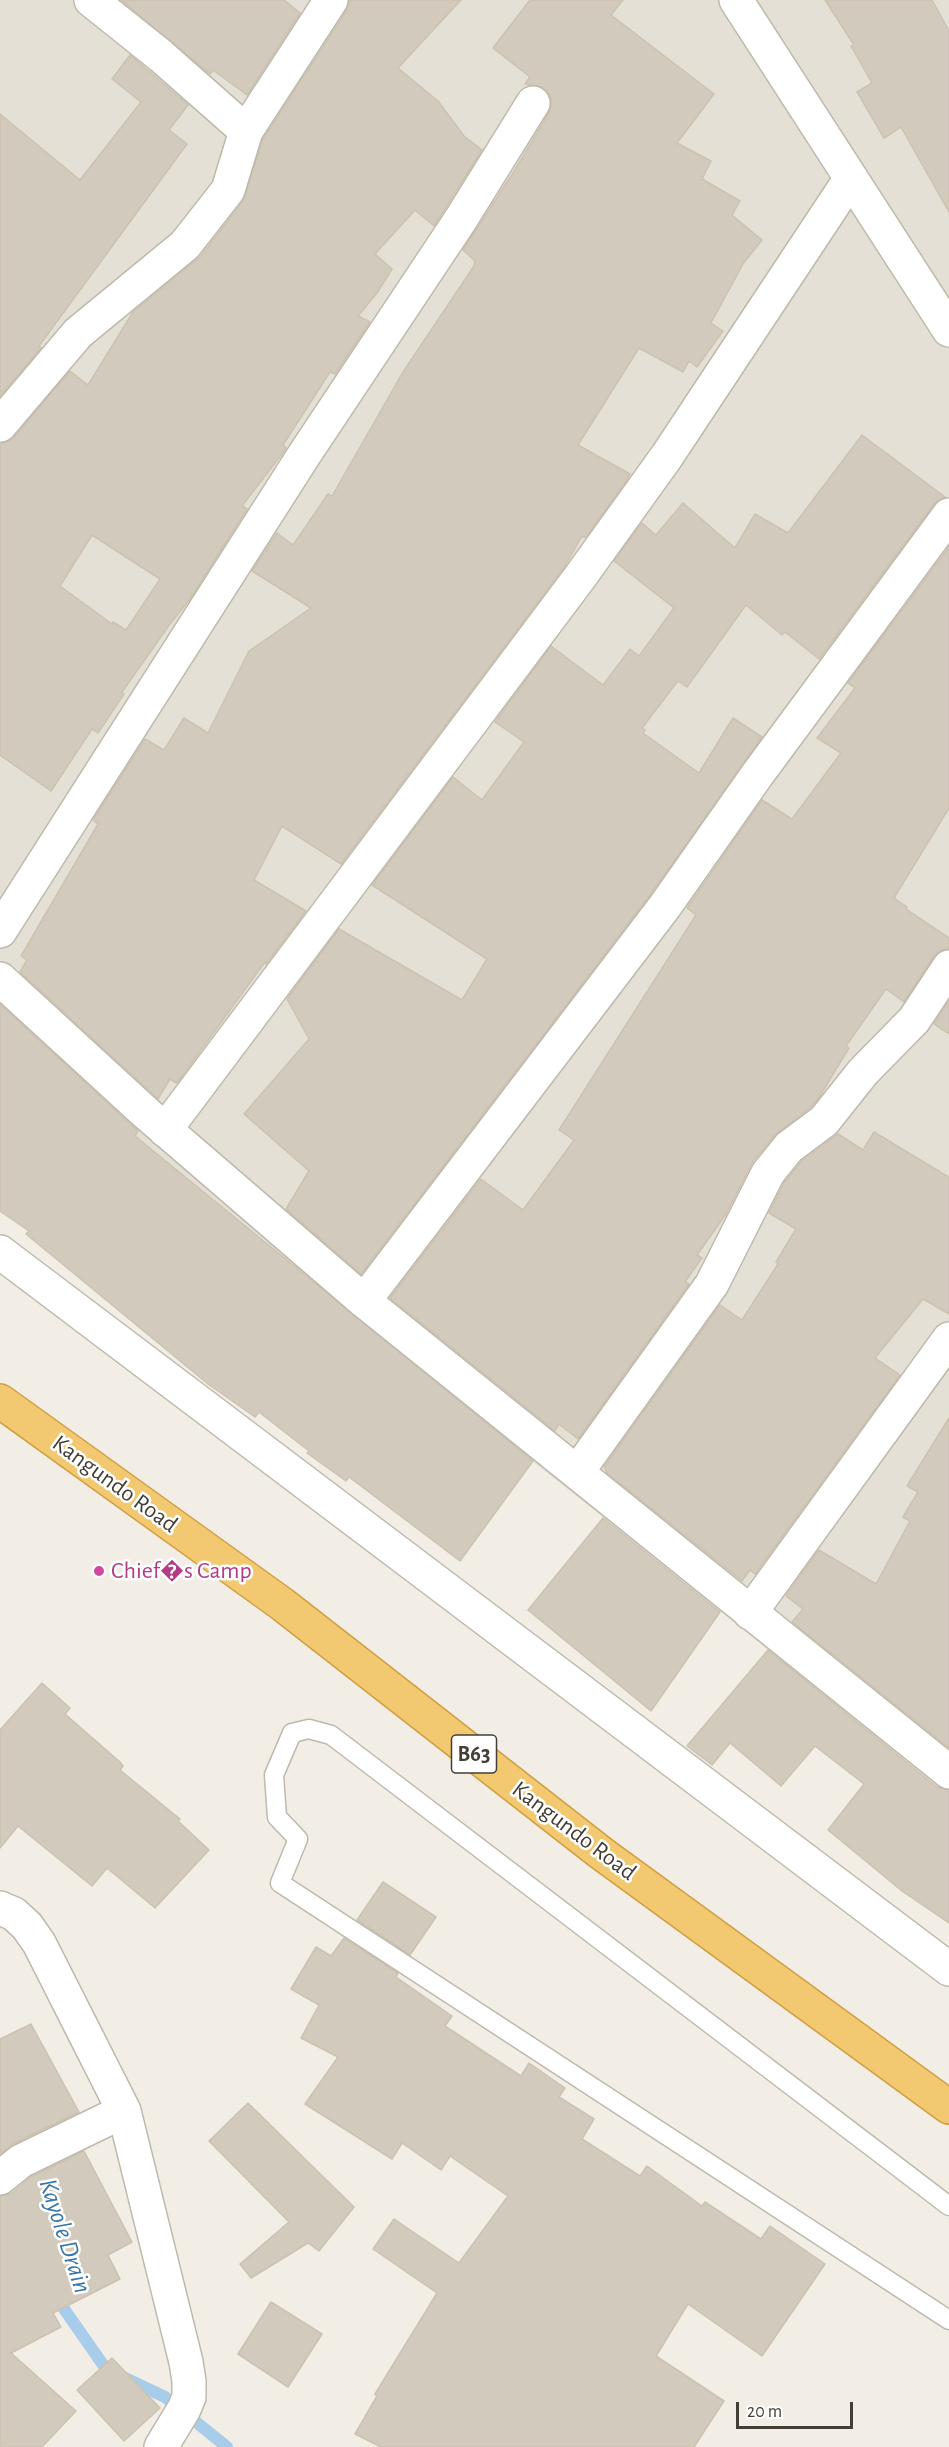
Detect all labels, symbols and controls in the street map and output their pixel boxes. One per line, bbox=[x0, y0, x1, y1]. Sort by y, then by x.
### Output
street label: Kangundo Road bbox=[47, 1429, 183, 1539]
place label: Chief�s Camp bbox=[111, 1557, 252, 1585]
marker: Chief�s Camp bbox=[92, 1564, 106, 1578]
road number: B63 bbox=[452, 1735, 496, 1773]
street label: Kangundo Road bbox=[506, 1775, 642, 1887]
water label: Kayole Drain bbox=[32, 2175, 98, 2297]
scale bar bbox=[739, 2390, 856, 2428]
text: 20 m bbox=[747, 2403, 782, 2421]

